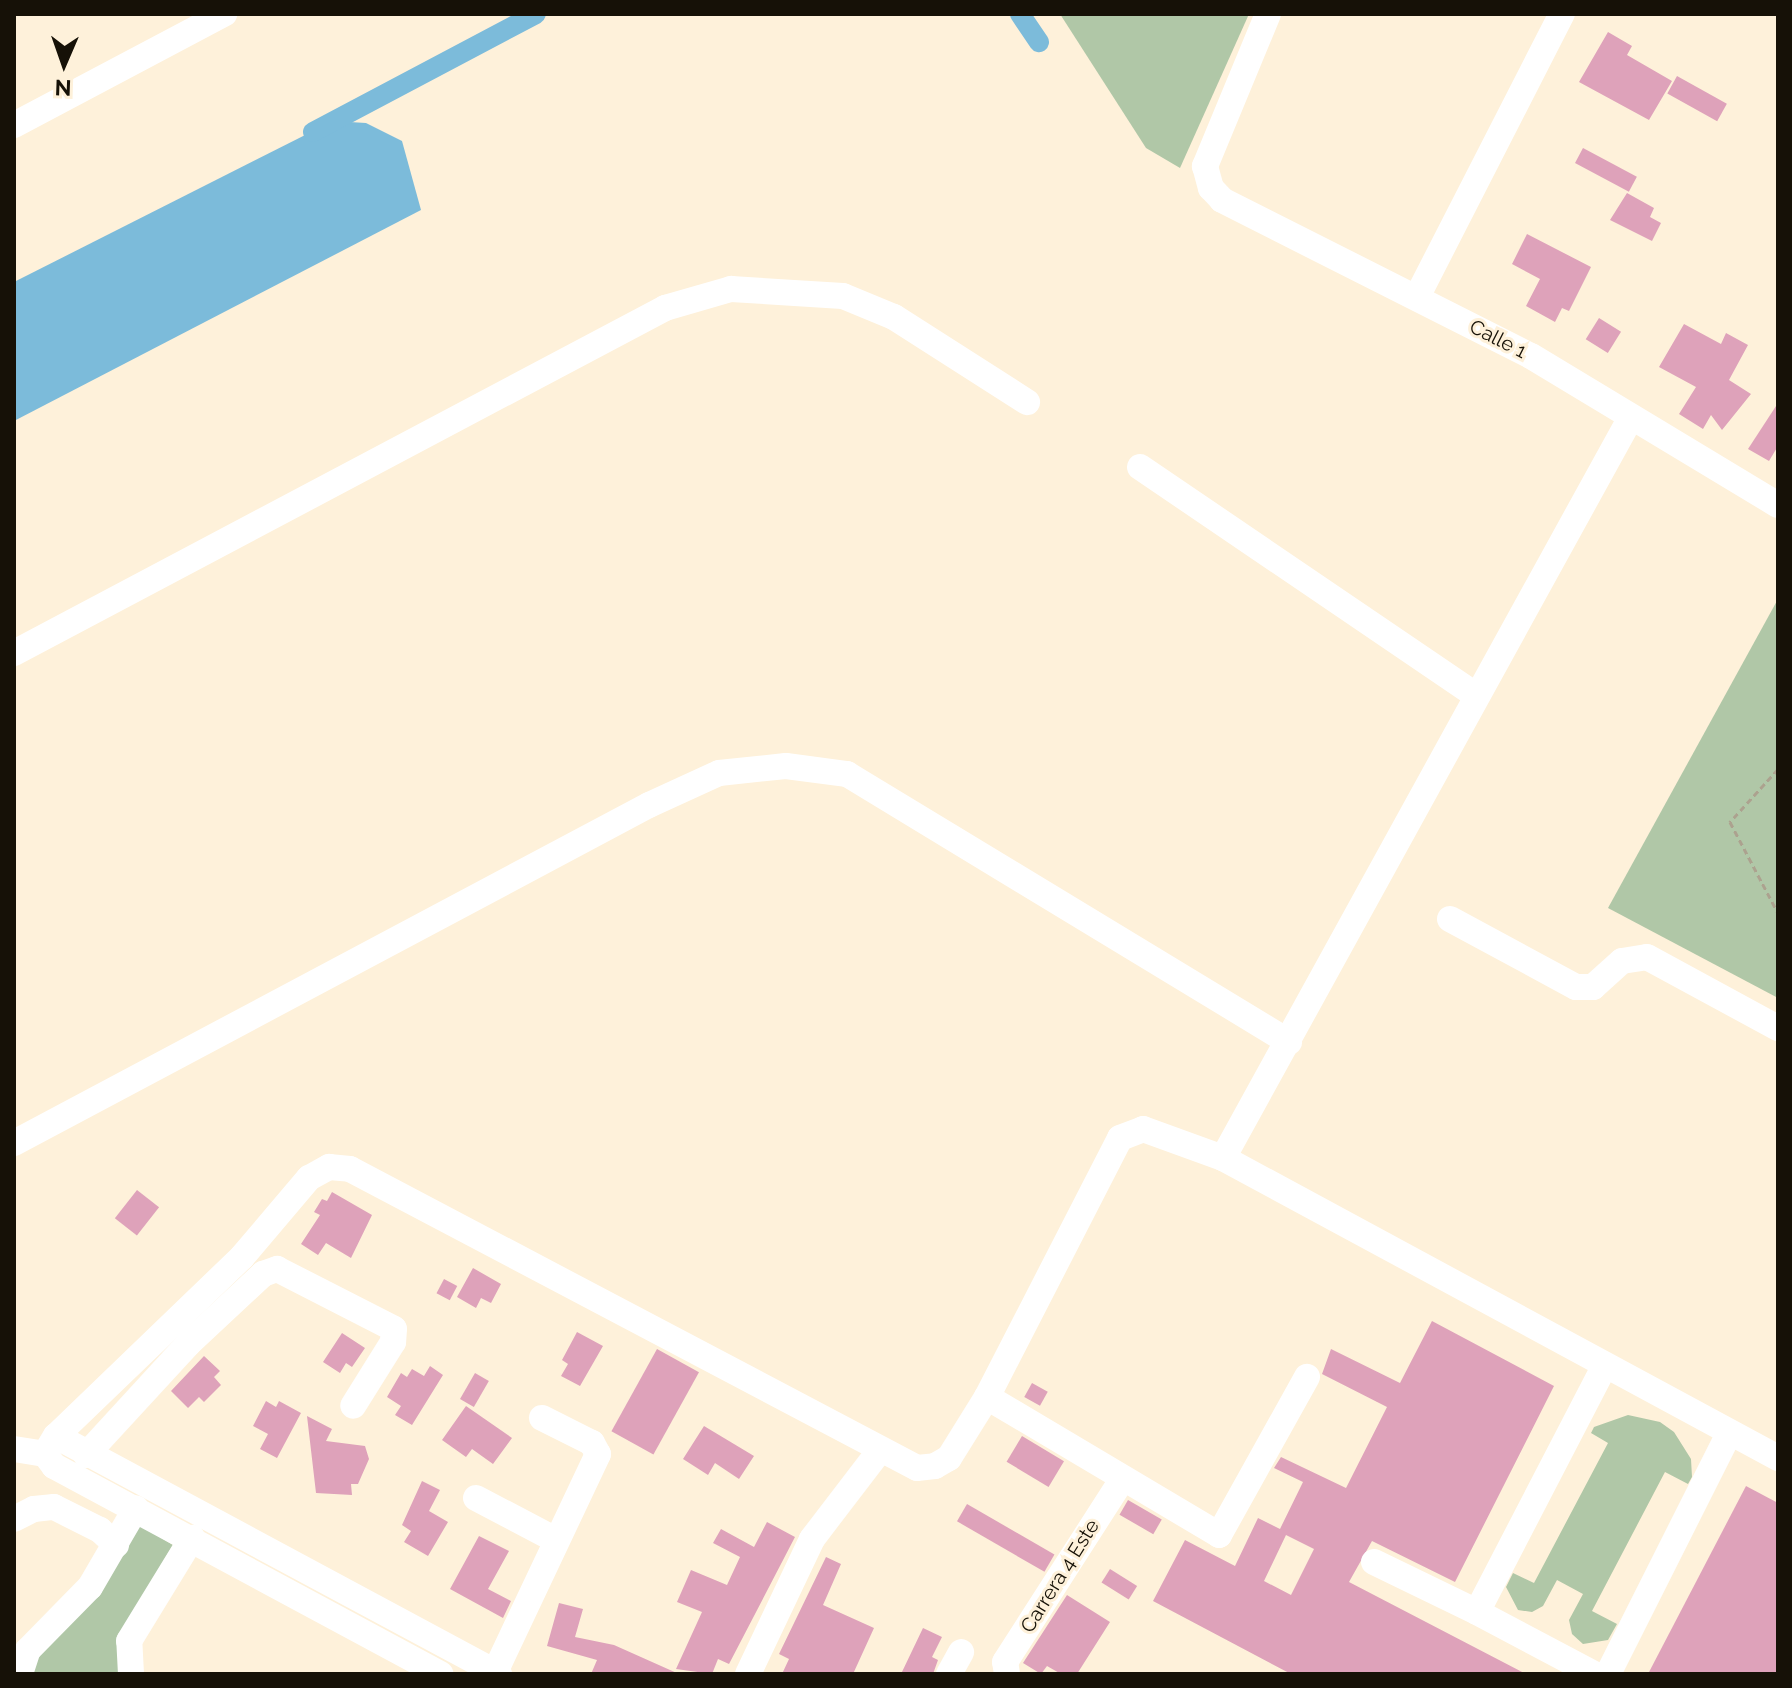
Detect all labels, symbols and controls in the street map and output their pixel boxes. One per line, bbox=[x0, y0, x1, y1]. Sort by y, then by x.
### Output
north arrow bbox=[24, 24, 104, 104]
text: N bbox=[54, 75, 72, 101]
street label: Calle 1 bbox=[1465, 314, 1531, 364]
street label: Carrera 4 Este bbox=[1016, 1515, 1104, 1637]

